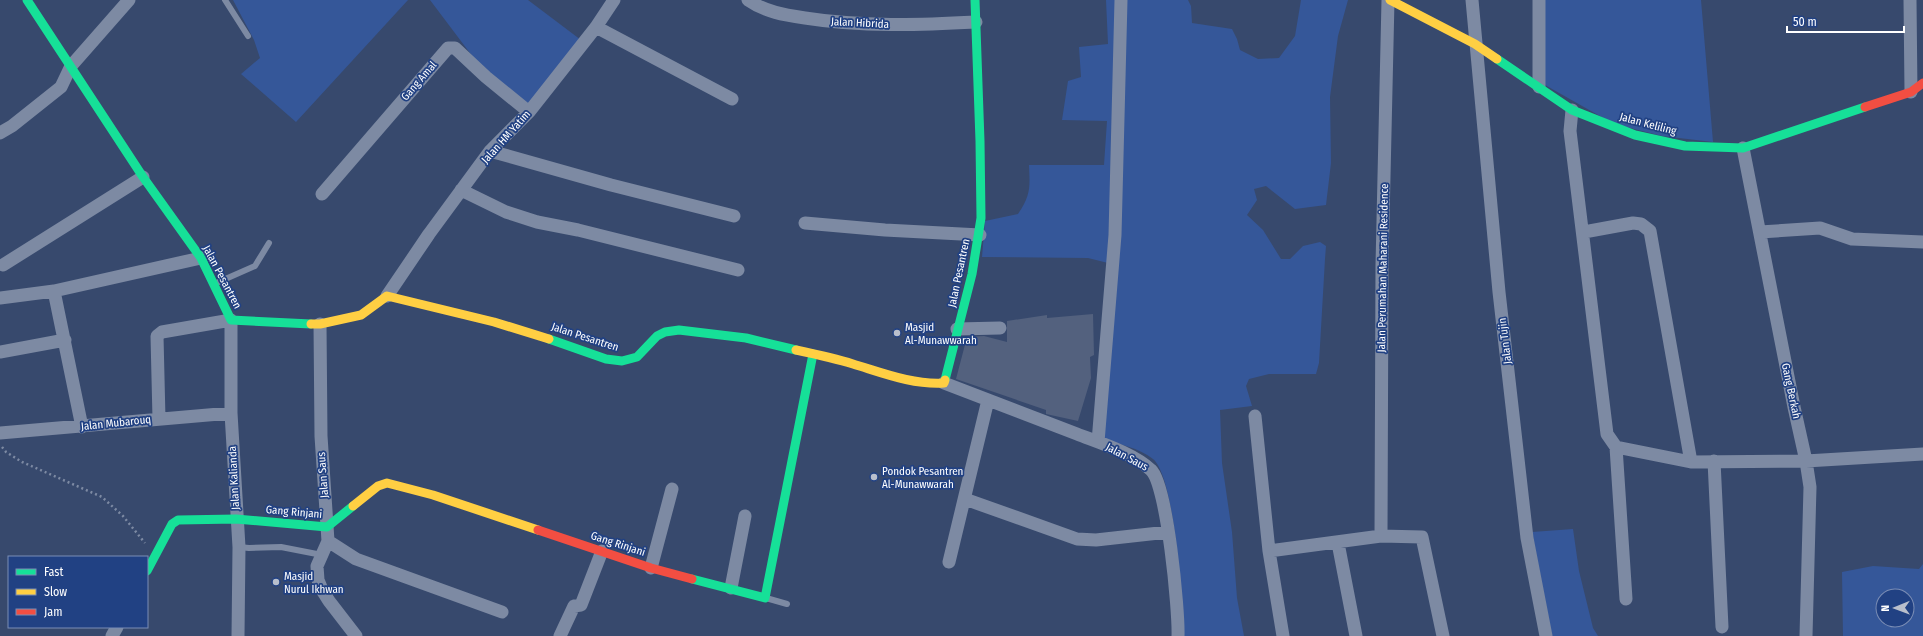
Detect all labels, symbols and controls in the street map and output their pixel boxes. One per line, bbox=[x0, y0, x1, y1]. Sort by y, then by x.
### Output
scale bar bbox=[1787, 8, 1904, 34]
street label: Jalan Hibrida bbox=[831, 15, 889, 31]
text: 50 m bbox=[1793, 15, 1817, 29]
street label: Gang Amal bbox=[398, 59, 440, 103]
street label: Jalan HM Yatim bbox=[479, 108, 533, 166]
street label: Jalan Keliling bbox=[1618, 110, 1679, 138]
street label: Jalan Perumahan Maharani Residence bbox=[1375, 183, 1391, 353]
street label: Jalan Pesantren bbox=[945, 237, 973, 309]
street label: Jalan Pesantren bbox=[200, 243, 244, 311]
street label: Jalan Tujin bbox=[1496, 317, 1514, 365]
street label: Jalan Pesantren bbox=[550, 320, 620, 354]
place label: Masjid Al-Munawwarah bbox=[905, 321, 977, 347]
marker: Masjid Al-Munawwarah bbox=[892, 328, 902, 338]
street label: Gang Berkah bbox=[1779, 362, 1803, 420]
street label: Jalan Mubarouq bbox=[80, 413, 152, 433]
street label: Jalan Saus bbox=[1104, 440, 1151, 474]
street label: Jalan Kalianda bbox=[226, 446, 242, 510]
street label: Jalan Saus bbox=[315, 451, 331, 498]
place label: Pondok Pesantren Al-Munawwarah bbox=[882, 465, 963, 491]
marker: Pondok Pesantren Al-Munawwarah bbox=[869, 472, 879, 482]
street label: Gang Rinjani bbox=[265, 503, 323, 521]
street label: Gang Rinjani bbox=[589, 529, 647, 559]
legend bbox=[8, 556, 148, 628]
text: Fast bbox=[44, 565, 63, 579]
place label: Masjid Nurul Ikhwan bbox=[284, 570, 344, 596]
marker: Masjid Nurul Ikhwan bbox=[271, 577, 281, 587]
text: Slow bbox=[44, 585, 67, 599]
north arrow bbox=[1875, 588, 1915, 628]
text: Jam bbox=[44, 605, 62, 619]
text: N bbox=[1879, 605, 1892, 612]

